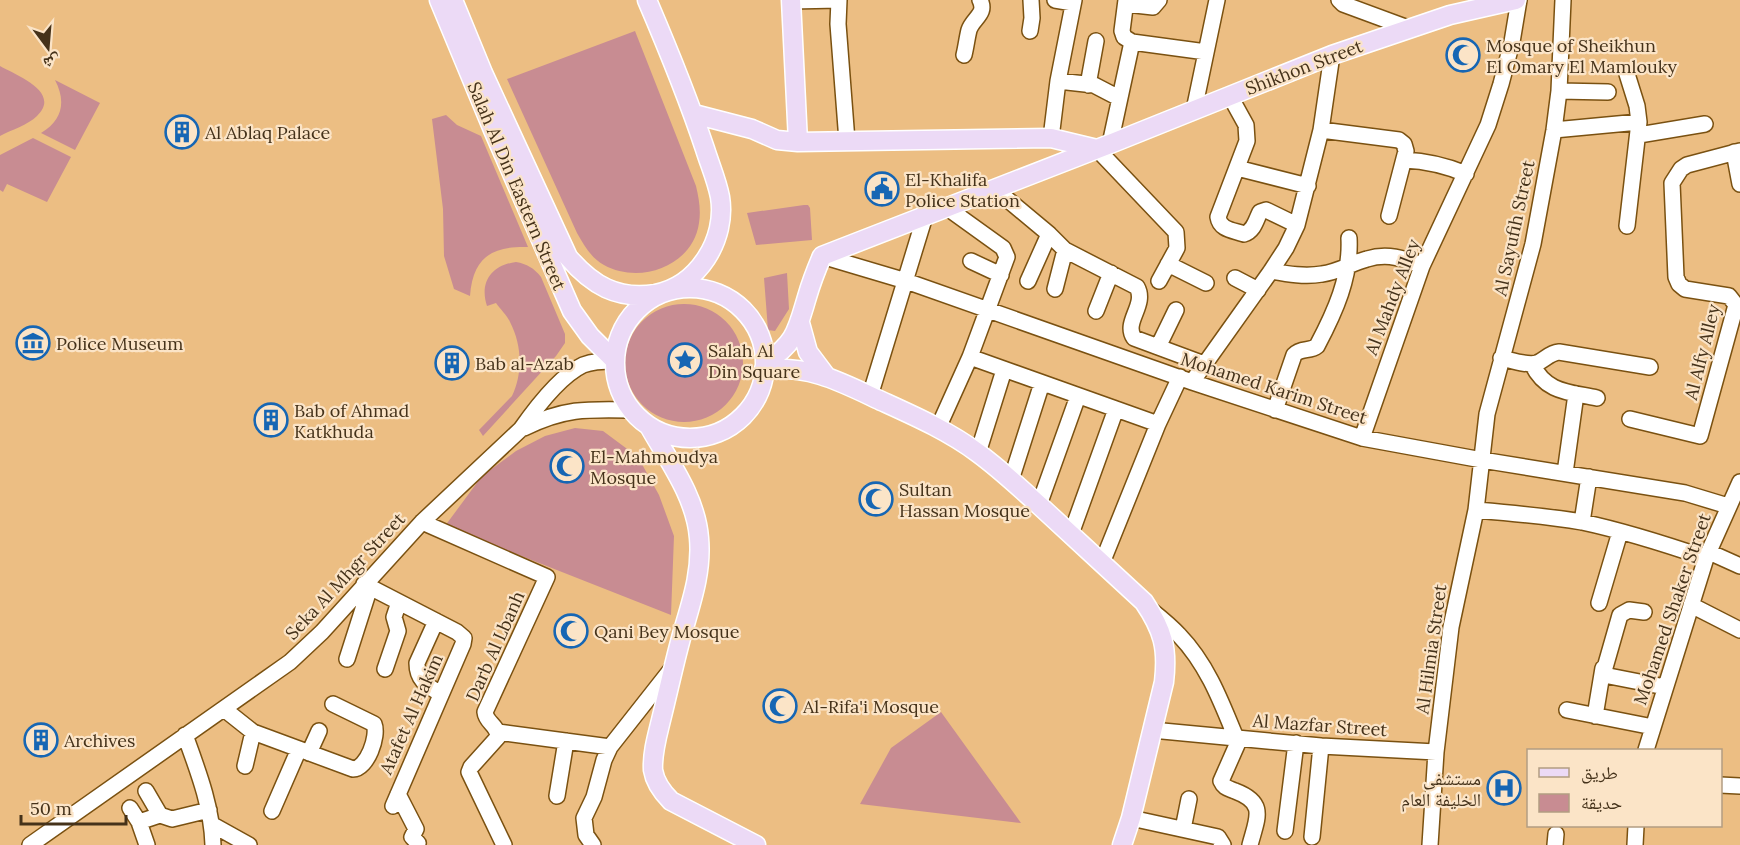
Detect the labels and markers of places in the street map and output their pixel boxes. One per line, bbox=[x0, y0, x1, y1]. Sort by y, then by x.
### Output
place label: Mosque of Sheikhun El Omary El Mamlouky bbox=[1486, 34, 1677, 78]
mosque icon: Mosque of Sheikhun El Omary El Mamlouky bbox=[1445, 37, 1481, 73]
building icon: Al Ablaq Palace bbox=[164, 114, 200, 150]
place label: Al Ablaq Palace bbox=[204, 121, 331, 144]
place label: El-Khalifa Police Station bbox=[905, 168, 1020, 212]
public building icon: El-Khalifa Police Station bbox=[864, 171, 900, 207]
museum icon: Police Museum bbox=[15, 325, 51, 361]
place label: Police Museum bbox=[56, 332, 183, 355]
place label: Salah Al Din Square bbox=[708, 339, 800, 383]
place icon: Salah Al Din Square bbox=[667, 342, 703, 378]
building icon: Bab al-Azab bbox=[434, 345, 470, 381]
place label: Bab al-Azab bbox=[475, 352, 574, 375]
place label: Bab of Ahmad Katkhuda bbox=[294, 399, 409, 443]
building icon: Bab of Ahmad Katkhuda bbox=[253, 402, 289, 438]
place label: El-Mahmoudya Mosque bbox=[590, 445, 718, 489]
mosque icon: El-Mahmoudya Mosque bbox=[549, 448, 585, 484]
place label: Sultan Hassan Mosque bbox=[899, 478, 1030, 522]
mosque icon: Sultan Hassan Mosque bbox=[858, 481, 894, 517]
mosque icon: Qani Bey Mosque bbox=[553, 613, 589, 649]
place label: Qani Bey Mosque bbox=[594, 620, 740, 643]
mosque icon: Al-Rifa'i Mosque bbox=[762, 688, 798, 724]
place label: Al-Rifa'i Mosque bbox=[802, 695, 939, 718]
building icon: Archives bbox=[23, 722, 59, 758]
place label: Archives bbox=[63, 729, 135, 752]
place label: مستشفى الخليفة العام bbox=[1401, 767, 1481, 812]
hospital icon: مستشفى الخليفة العام bbox=[1486, 770, 1522, 806]

